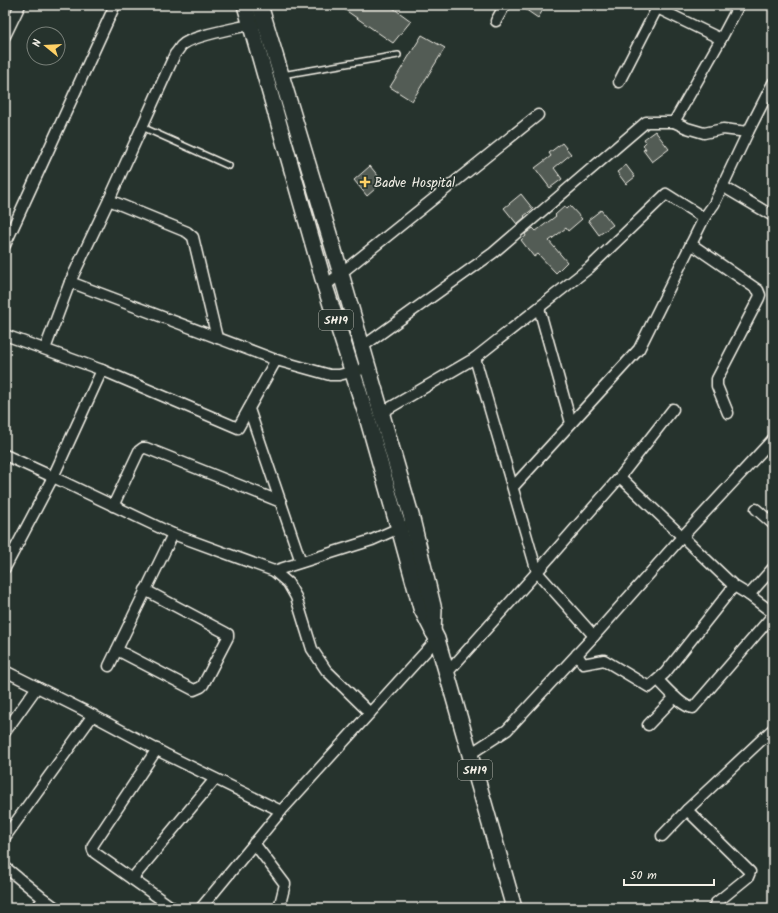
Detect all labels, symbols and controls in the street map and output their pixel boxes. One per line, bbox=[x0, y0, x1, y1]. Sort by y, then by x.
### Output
north arrow bbox=[26, 26, 66, 66]
text: N bbox=[28, 37, 47, 49]
place label: Badve Hospital bbox=[374, 173, 455, 194]
marker: Badve Hospital bbox=[359, 176, 371, 188]
road number: SH19 bbox=[319, 310, 353, 330]
road number: SH19 bbox=[458, 760, 492, 780]
scale bar bbox=[624, 861, 714, 887]
text: 50 m bbox=[630, 866, 657, 885]

